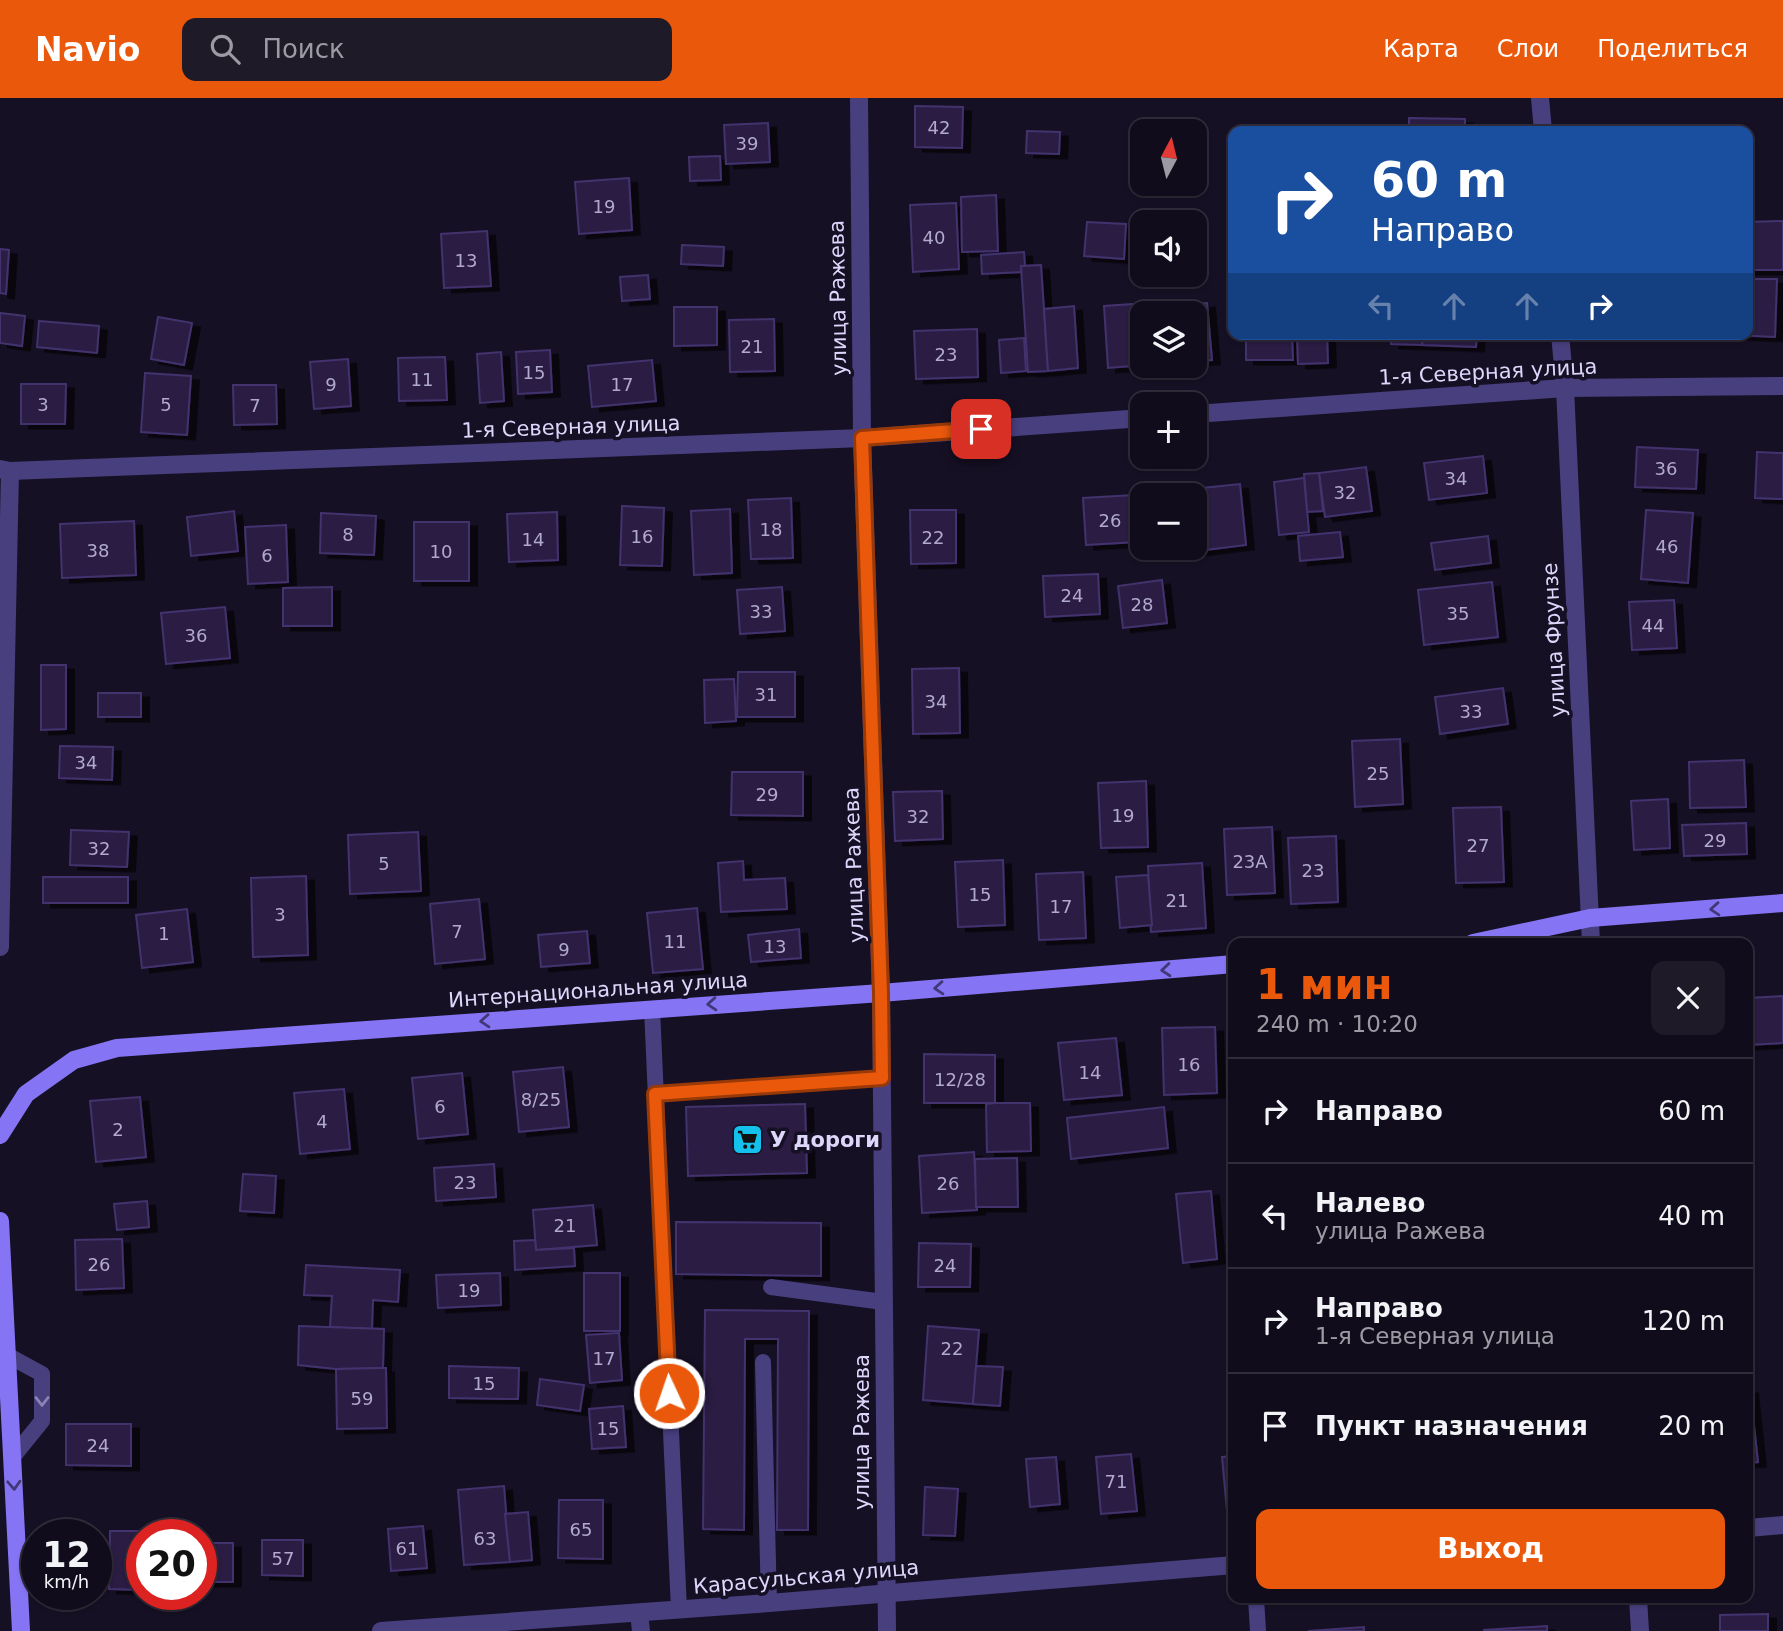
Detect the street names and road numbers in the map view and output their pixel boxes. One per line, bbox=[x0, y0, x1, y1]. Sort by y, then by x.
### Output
street label: улица Ражева bbox=[825, 220, 851, 376]
street label: 1-я Северная улица bbox=[1378, 354, 1598, 390]
street label: 1-я Северная улица bbox=[461, 411, 681, 443]
street label: улица Фрунзе bbox=[1538, 562, 1570, 718]
street label: улица Ражева bbox=[839, 787, 869, 943]
street label: Интернациональная улица bbox=[447, 968, 749, 1012]
street label: улица Ражева bbox=[850, 1354, 874, 1510]
street label: Карасульская улица bbox=[692, 1555, 920, 1599]

